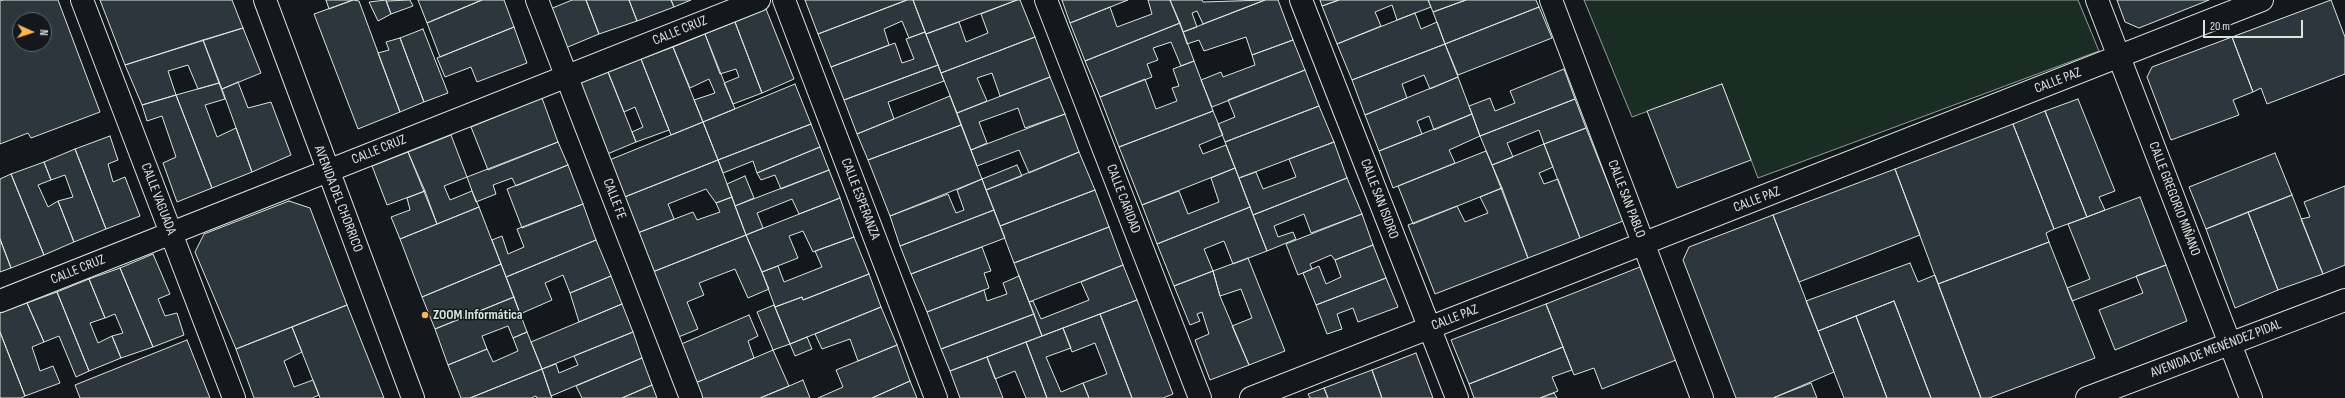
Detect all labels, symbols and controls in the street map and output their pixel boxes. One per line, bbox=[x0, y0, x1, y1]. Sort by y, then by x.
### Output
north arrow bbox=[12, 12, 52, 52]
scale bar bbox=[2205, 12, 2305, 38]
street label: CALLE CRUZ bbox=[650, 13, 710, 49]
text: 20 m bbox=[2210, 19, 2230, 34]
text: N bbox=[37, 29, 50, 36]
street label: CALLE PAZ bbox=[2032, 64, 2084, 98]
street label: CALLE CRUZ bbox=[349, 132, 409, 168]
street label: CALLE GREGORIO MIÑANO bbox=[2144, 140, 2204, 258]
street label: AVENIDA DEL CHORRICO bbox=[310, 143, 366, 255]
street label: CALLE ESPERANZA bbox=[837, 156, 883, 242]
street label: CALLE SAN ISIDRO bbox=[1356, 157, 1402, 241]
street label: CALLE SAN PABLO bbox=[1603, 158, 1649, 240]
street label: CALLE VAGUADA bbox=[137, 161, 179, 237]
street label: CALLE CARIDAD bbox=[1102, 162, 1144, 236]
street label: CALLE FE bbox=[599, 176, 629, 222]
street label: CALLE PAZ bbox=[1731, 183, 1783, 217]
street label: CALLE CRUZ bbox=[48, 252, 108, 288]
street label: CALLE PAZ bbox=[1429, 301, 1481, 335]
place label: ZOOM Informática bbox=[433, 307, 522, 323]
marker: ZOOM Informática bbox=[420, 310, 430, 320]
street label: AVENIDA DE MENÉNDEZ PIDAL bbox=[2148, 316, 2284, 382]

